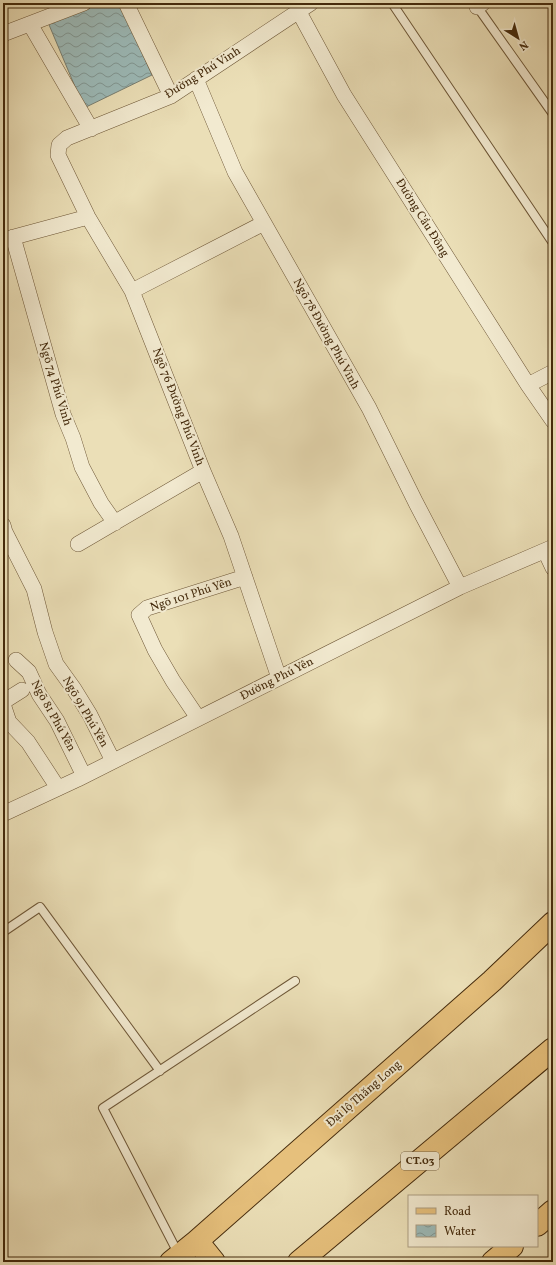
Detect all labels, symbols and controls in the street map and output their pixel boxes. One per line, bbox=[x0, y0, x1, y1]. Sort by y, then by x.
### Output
north arrow bbox=[498, 18, 538, 58]
text: N bbox=[515, 36, 531, 53]
street label: Đường Phú Vinh bbox=[162, 43, 244, 103]
street label: Đường Cầu Đông bbox=[391, 176, 453, 260]
street label: Ngõ 78 Đường Phú Vinh bbox=[289, 276, 363, 392]
street label: Ngõ 74 Phú Vinh bbox=[35, 340, 75, 428]
street label: Ngõ 76 Đường Phú Vinh bbox=[148, 346, 208, 468]
street label: Ngõ 101 Phú Yên bbox=[148, 574, 234, 616]
street label: Đường Phú Yên bbox=[238, 654, 316, 704]
street label: Ngõ 91 Phú Yên bbox=[58, 674, 112, 750]
street label: Ngõ 81 Phú Yên bbox=[27, 677, 79, 755]
street label: Đại lộ Thăng Long bbox=[323, 1057, 405, 1131]
road number: CT.03 bbox=[401, 1152, 439, 1170]
legend bbox=[408, 1195, 538, 1247]
text: Road bbox=[444, 1204, 471, 1220]
text: Water bbox=[444, 1224, 476, 1240]

